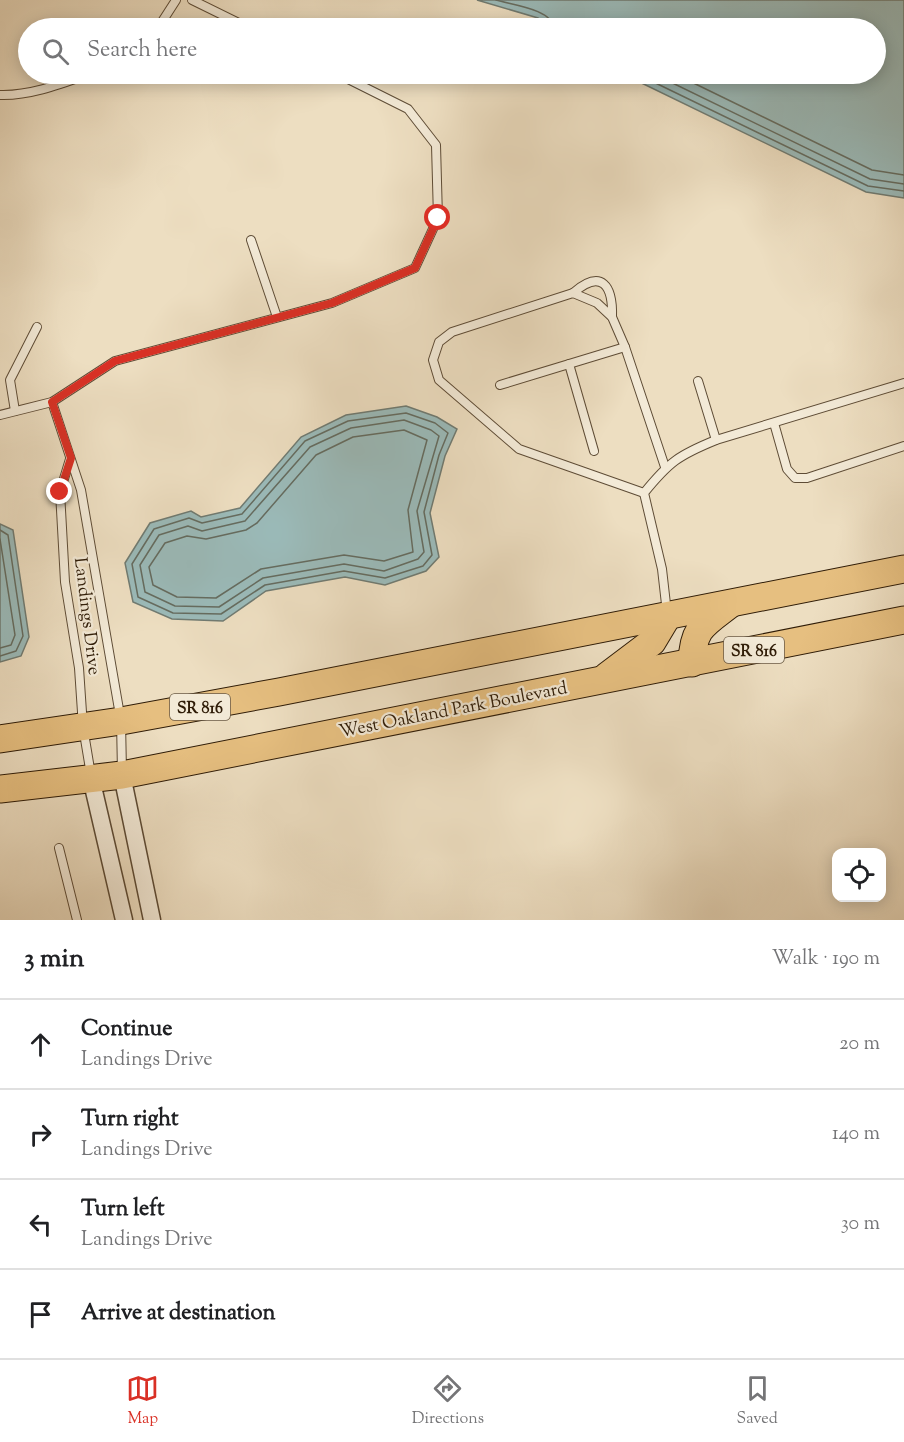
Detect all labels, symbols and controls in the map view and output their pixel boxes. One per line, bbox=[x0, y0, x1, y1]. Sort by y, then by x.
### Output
search box bbox=[18, 18, 886, 84]
icon: search bbox=[39, 35, 72, 68]
text: Search here bbox=[87, 35, 197, 67]
route start bbox=[424, 204, 450, 230]
route end bbox=[46, 478, 72, 504]
street label: Landings Drive bbox=[66, 556, 106, 677]
road number: SR 816 bbox=[724, 637, 784, 663]
street label: West Oakland Park Boulevard bbox=[337, 676, 570, 746]
road number: SR 816 bbox=[170, 694, 230, 720]
map controls bbox=[832, 848, 886, 902]
button: locate bbox=[832, 848, 886, 902]
text: 3 min bbox=[24, 941, 84, 978]
text: Walk · 190 m bbox=[772, 945, 880, 974]
text: Continue bbox=[81, 1014, 172, 1046]
icon: ahead bbox=[24, 1028, 57, 1061]
text: 20 m bbox=[839, 1030, 880, 1059]
text: Landings Drive bbox=[81, 1046, 213, 1075]
text: Turn right bbox=[81, 1104, 178, 1136]
icon: right bbox=[24, 1118, 57, 1151]
text: 140 m bbox=[832, 1120, 880, 1149]
text: Landings Drive bbox=[81, 1136, 213, 1165]
text: Turn left bbox=[81, 1194, 164, 1226]
icon: left bbox=[24, 1208, 57, 1241]
text: 30 m bbox=[841, 1210, 880, 1239]
text: Landings Drive bbox=[81, 1226, 213, 1255]
icon: arrive bbox=[24, 1298, 57, 1331]
text: Arrive at destination bbox=[81, 1298, 276, 1330]
tab: Map bbox=[126, 1372, 159, 1431]
tab: Directions bbox=[412, 1372, 484, 1431]
tab: Saved bbox=[737, 1372, 778, 1431]

